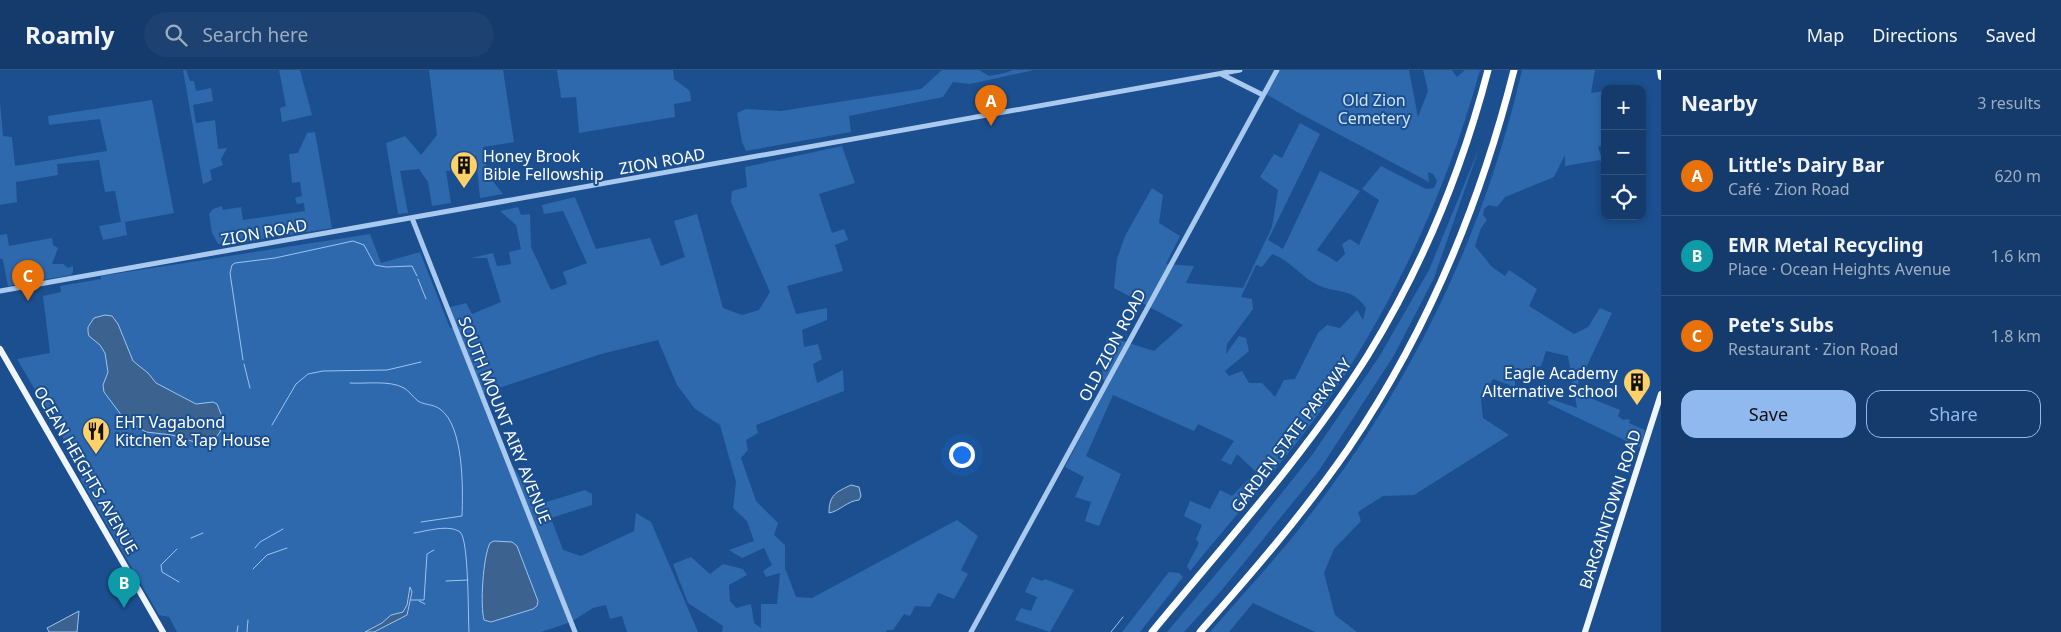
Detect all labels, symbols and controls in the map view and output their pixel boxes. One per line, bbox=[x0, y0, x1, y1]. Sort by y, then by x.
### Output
search box bbox=[144, 12, 494, 57]
text: Roamly bbox=[25, 18, 114, 51]
icon: search bbox=[162, 21, 190, 49]
text: Search here bbox=[202, 22, 308, 48]
text: Map bbox=[1807, 23, 1844, 47]
text: Directions bbox=[1872, 23, 1958, 47]
text: Saved bbox=[1986, 23, 2036, 47]
pin: A bbox=[975, 85, 1007, 126]
map controls bbox=[1601, 85, 1646, 220]
button: + bbox=[1601, 85, 1646, 130]
park label: Old Zion Cemetery bbox=[1338, 89, 1411, 129]
text: Nearby bbox=[1681, 89, 1757, 117]
text: 3 results bbox=[1977, 92, 2041, 114]
button: − bbox=[1601, 130, 1646, 175]
street label: ZION ROAD bbox=[617, 143, 707, 179]
place label: Honey Brook Bible Fellowship bbox=[483, 145, 604, 185]
building icon: Honey Brook Bible Fellowship bbox=[449, 150, 479, 189]
text: Little's Dairy Bar bbox=[1728, 152, 1884, 178]
text: A bbox=[1691, 165, 1703, 187]
text: 620 m bbox=[1994, 165, 2041, 187]
button: locate bbox=[1601, 175, 1646, 220]
text: Café · Zion Road bbox=[1728, 178, 1850, 200]
street label: ZION ROAD bbox=[219, 214, 309, 250]
text: EMR Metal Recycling bbox=[1728, 232, 1923, 258]
text: B bbox=[1692, 245, 1702, 267]
text: 1.6 km bbox=[1991, 245, 2041, 267]
text: Place · Ocean Heights Avenue bbox=[1728, 258, 1951, 280]
pin: C bbox=[12, 260, 44, 301]
street label: OLD ZION ROAD bbox=[1073, 285, 1151, 405]
text: Pete's Subs bbox=[1728, 312, 1834, 338]
street label: SOUTH MOUNT AIRY AVENUE bbox=[453, 313, 557, 527]
text: C bbox=[1692, 325, 1702, 347]
text: 1.8 km bbox=[1991, 325, 2041, 347]
text: Restaurant · Zion Road bbox=[1728, 338, 1898, 360]
street label: GARDEN STATE PARKWAY bbox=[1226, 353, 1357, 517]
place label: Eagle Academy Alternative School bbox=[1482, 362, 1619, 402]
building icon: Eagle Academy Alternative School bbox=[1622, 367, 1652, 406]
street label: OCEAN HEIGHTS AVENUE bbox=[29, 382, 143, 558]
button: Save bbox=[1681, 390, 1856, 438]
button: Share bbox=[1866, 390, 2041, 438]
place label: EHT Vagabond Kitchen & Tap House bbox=[115, 411, 270, 451]
restaurant icon: EHT Vagabond Kitchen & Tap House bbox=[81, 416, 111, 455]
street label: BARGAINTOWN ROAD bbox=[1574, 427, 1646, 591]
your location bbox=[949, 442, 975, 468]
pin: B bbox=[108, 567, 140, 608]

